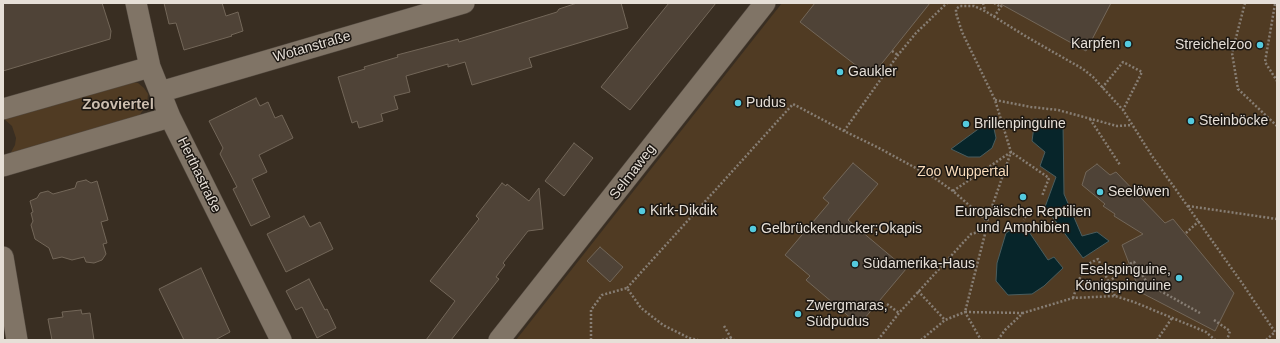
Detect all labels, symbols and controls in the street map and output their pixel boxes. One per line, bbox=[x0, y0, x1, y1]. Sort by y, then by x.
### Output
street label: Wotanstraße bbox=[271, 28, 353, 66]
place label: Karpfen bbox=[1071, 36, 1120, 52]
place label: Streichelzoo bbox=[1175, 37, 1252, 53]
marker: Karpfen bbox=[1123, 39, 1133, 49]
marker: Streichelzoo bbox=[1255, 40, 1265, 50]
place label: Gaukler bbox=[848, 64, 897, 80]
marker: Gaukler bbox=[835, 67, 845, 77]
place label: Pudus bbox=[746, 95, 786, 111]
district label: Zooviertel bbox=[82, 96, 154, 114]
marker: Pudus bbox=[733, 98, 743, 108]
place label: Steinböcke bbox=[1199, 113, 1268, 129]
place label: Brillenpinguine bbox=[974, 116, 1066, 132]
marker: Steinböcke bbox=[1186, 116, 1196, 126]
marker: Brillenpinguine bbox=[961, 119, 971, 129]
street label: Herthastraße bbox=[174, 135, 224, 215]
street label: Selmaweg bbox=[606, 141, 660, 203]
park label: Zoo Wuppertal bbox=[917, 164, 1009, 180]
place label: Seelöwen bbox=[1108, 184, 1169, 200]
marker: Seelöwen bbox=[1095, 187, 1105, 197]
marker: Europäische Reptilien und Amphibien bbox=[1018, 192, 1028, 202]
place label: Kirk-Dikdik bbox=[650, 203, 717, 219]
place label: Europäische Reptilien und Amphibien bbox=[955, 204, 1091, 236]
marker: Kirk-Dikdik bbox=[637, 206, 647, 216]
place label: Gelbrückenducker;Okapis bbox=[761, 221, 922, 237]
marker: Gelbrückenducker;Okapis bbox=[748, 224, 758, 234]
place label: Südamerika-Haus bbox=[863, 256, 975, 272]
marker: Südamerika-Haus bbox=[850, 259, 860, 269]
place label: Eselspinguine, Königspinguine bbox=[1075, 262, 1171, 294]
marker: Eselspinguine, Königspinguine bbox=[1174, 273, 1184, 283]
place label: Zwergmaras, Südpudus bbox=[806, 298, 888, 330]
marker: Zwergmaras, Südpudus bbox=[793, 309, 803, 319]

